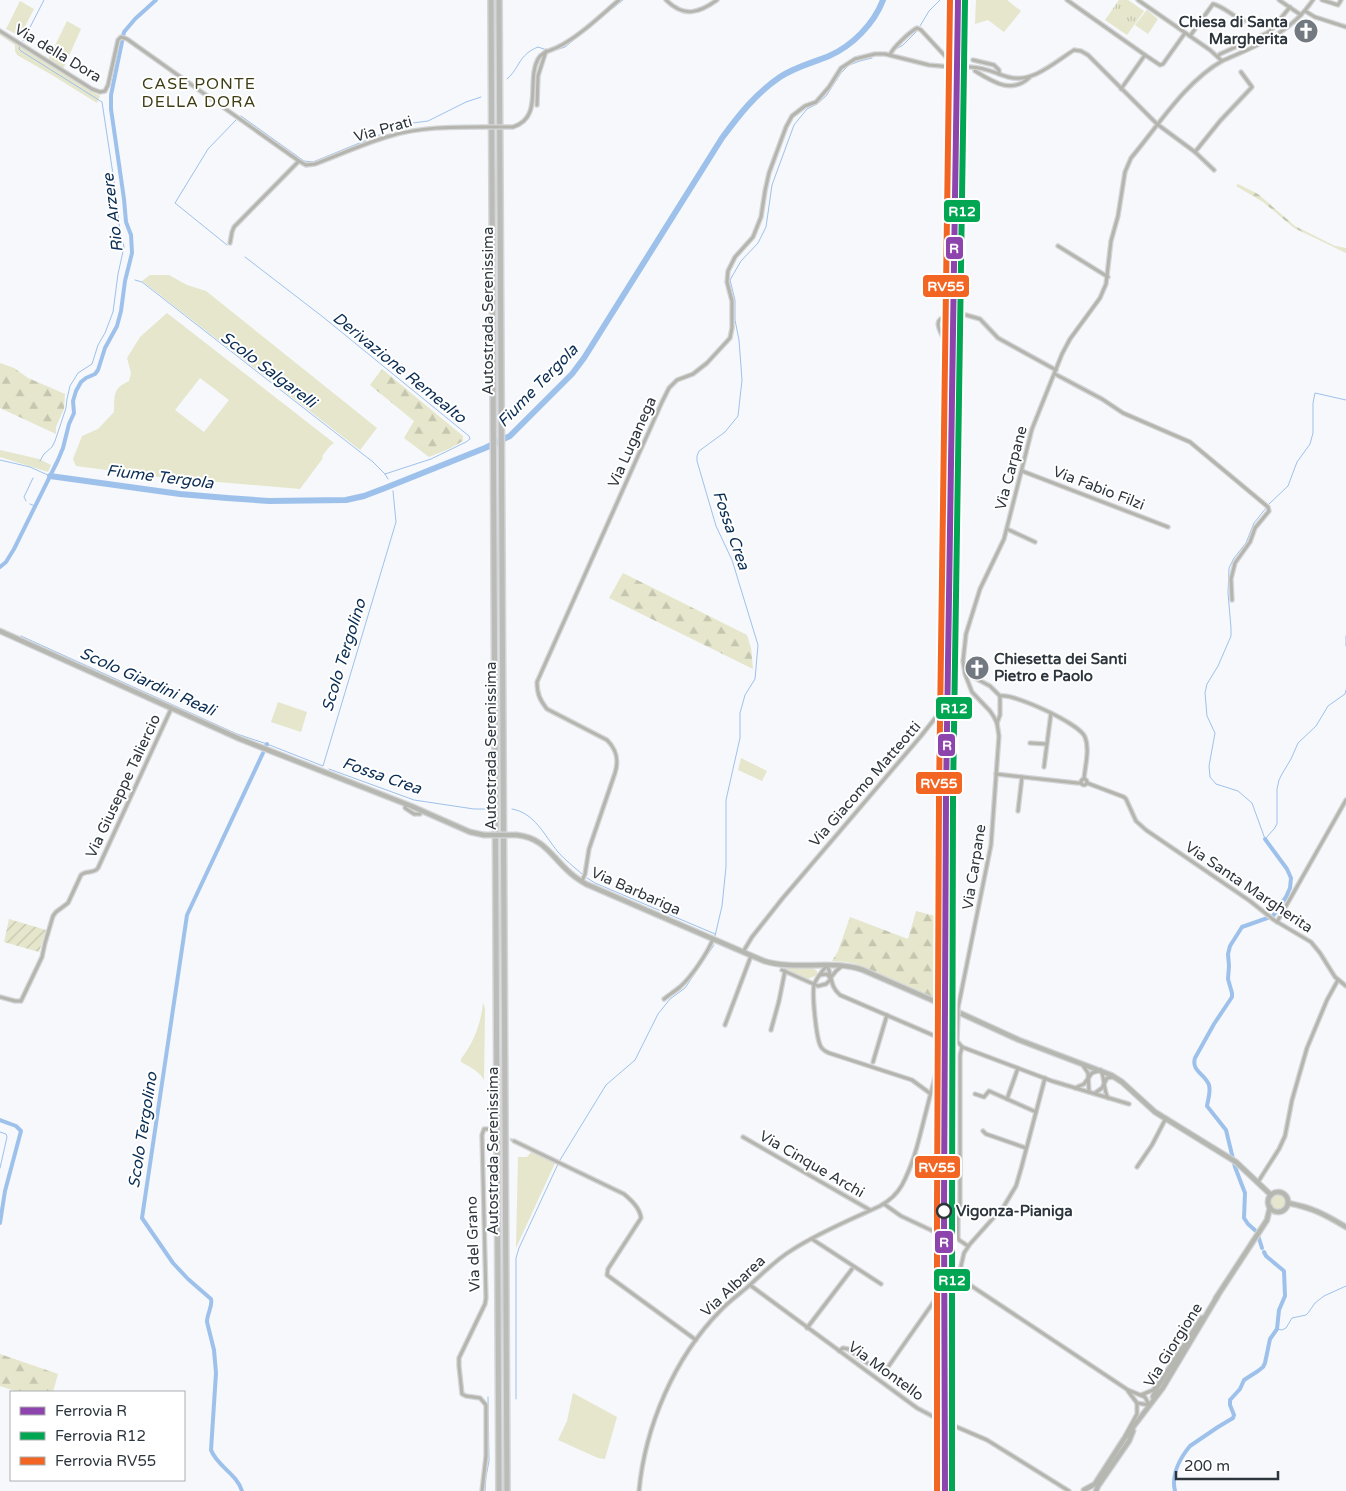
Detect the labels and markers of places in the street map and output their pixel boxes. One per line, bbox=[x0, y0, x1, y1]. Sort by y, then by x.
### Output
place label: Chiesa di Santa Margherita bbox=[1179, 13, 1288, 49]
church icon: Chiesa di Santa Margherita bbox=[1293, 18, 1319, 44]
place label: Chiesetta dei Santi Pietro e Paolo bbox=[994, 650, 1127, 685]
church icon: Chiesetta dei Santi Pietro e Paolo bbox=[964, 655, 990, 681]
place label: Vigonza-Pianiga bbox=[956, 1202, 1073, 1221]
marker: Vigonza-Pianiga bbox=[936, 1203, 952, 1219]

